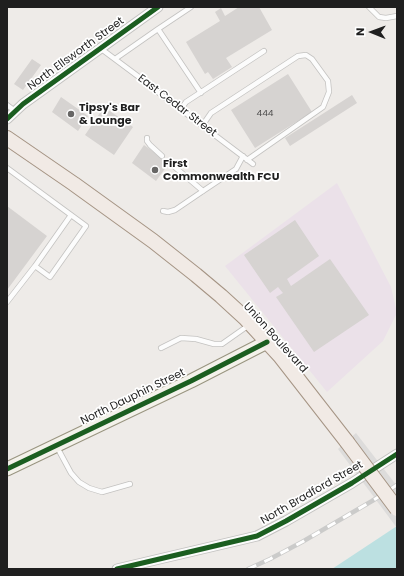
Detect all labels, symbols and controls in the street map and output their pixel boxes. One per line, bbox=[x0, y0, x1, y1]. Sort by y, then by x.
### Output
north arrow bbox=[352, 12, 392, 52]
street label: North Ellsworth Street bbox=[25, 15, 127, 93]
text: N bbox=[352, 28, 368, 36]
street label: East Cedar Street bbox=[135, 72, 219, 140]
place label: Tipsy's Bar & Lounge bbox=[79, 101, 140, 127]
marker: Tipsy's Bar & Lounge bbox=[66, 109, 76, 119]
house number: 444 bbox=[257, 109, 273, 119]
place label: First Commonwealth FCU bbox=[163, 157, 279, 183]
marker: First Commonwealth FCU bbox=[150, 165, 160, 175]
street label: Union Boulevard bbox=[240, 300, 310, 376]
street label: North Dauphin Street bbox=[79, 366, 187, 428]
street label: North Bradford Street bbox=[259, 458, 365, 528]

